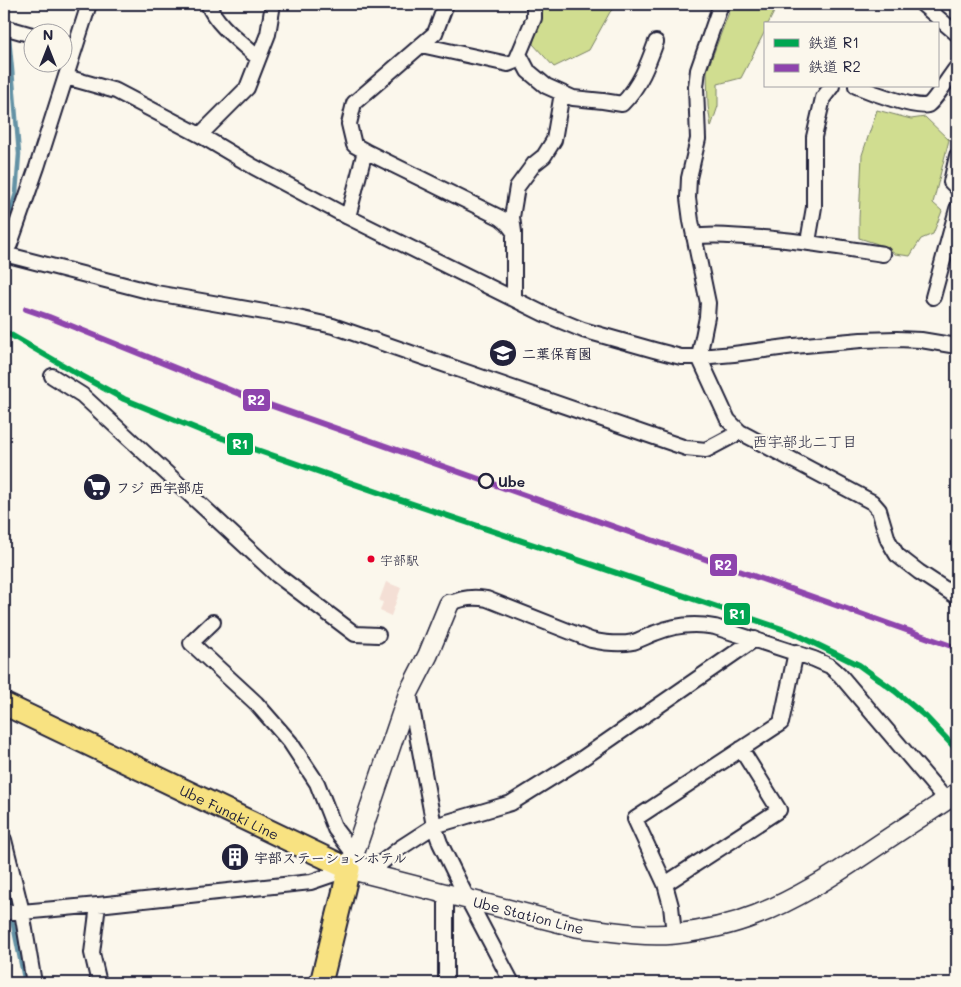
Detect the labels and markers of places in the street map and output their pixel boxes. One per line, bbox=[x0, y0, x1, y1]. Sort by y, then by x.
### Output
school or university icon: 二葉保育園 bbox=[488, 338, 518, 368]
place label: 二葉保育園 bbox=[522, 344, 592, 363]
supermarket icon: フジ 西宇部店 bbox=[82, 472, 112, 502]
place label: Ube bbox=[498, 472, 525, 491]
marker: Ube bbox=[478, 473, 494, 489]
place label: フジ 西宇部店 bbox=[116, 478, 205, 497]
place label: 宇部駅 bbox=[380, 551, 419, 568]
marker: 宇部駅 bbox=[366, 554, 376, 564]
building icon: 宇部ステーションホテル bbox=[220, 842, 250, 872]
place label: 宇部ステーションホテル bbox=[254, 848, 407, 867]

